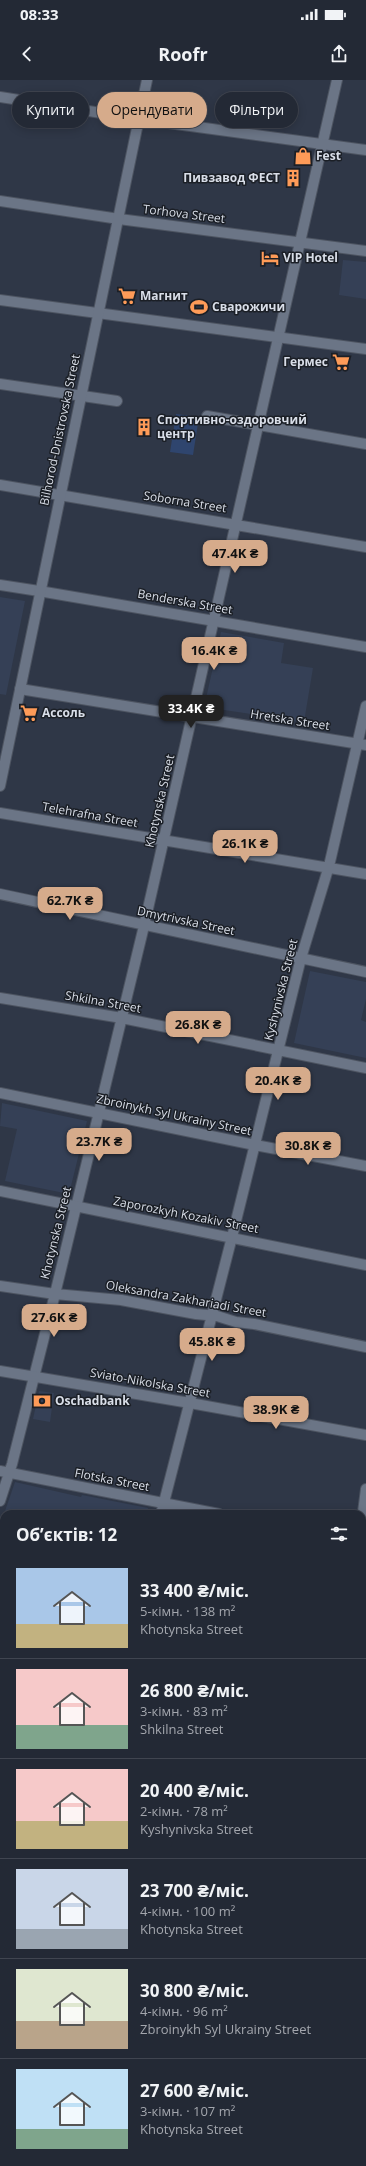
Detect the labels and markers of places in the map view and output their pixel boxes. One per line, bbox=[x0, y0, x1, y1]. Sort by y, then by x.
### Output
shop icon: Fest bbox=[293, 146, 313, 166]
place label: Fest bbox=[316, 147, 341, 164]
building icon: Пивзавод ФЕСТ bbox=[283, 168, 303, 188]
place label: Пивзавод ФЕСТ bbox=[183, 169, 280, 186]
hotel icon: VIP Hotel bbox=[260, 248, 280, 268]
place label: VIP Hotel bbox=[283, 249, 338, 266]
supermarket icon: Магнит bbox=[117, 286, 137, 306]
place label: Магнит bbox=[140, 287, 188, 304]
sports icon: Сварожичи bbox=[189, 297, 209, 317]
place label: Сварожичи bbox=[212, 298, 285, 315]
supermarket icon: Гермес bbox=[331, 352, 351, 372]
place label: Гермес bbox=[283, 353, 328, 370]
place label: Спортивно-оздоровчий центр bbox=[157, 411, 307, 442]
building icon: Спортивно-оздоровчий центр bbox=[134, 417, 154, 437]
pin: 47.4K ₴ bbox=[198, 540, 272, 574]
pin: 16.4K ₴ bbox=[177, 637, 251, 671]
pin: 33.4K ₴ bbox=[154, 695, 228, 729]
supermarket icon: Ассоль bbox=[19, 703, 39, 723]
place label: Ассоль bbox=[42, 704, 85, 721]
pin: 26.1K ₴ bbox=[208, 830, 282, 864]
pin: 62.7K ₴ bbox=[33, 887, 107, 921]
pin: 26.8K ₴ bbox=[161, 1011, 235, 1045]
pin: 20.4K ₴ bbox=[241, 1067, 315, 1101]
pin: 23.7K ₴ bbox=[62, 1128, 136, 1162]
pin: 30.8K ₴ bbox=[271, 1132, 345, 1166]
pin: 27.6K ₴ bbox=[17, 1304, 91, 1338]
pin: 45.8K ₴ bbox=[175, 1328, 249, 1362]
bank icon: Oschadbank bbox=[32, 1391, 52, 1411]
place label: Oschadbank bbox=[55, 1392, 130, 1409]
pin: 38.9K ₴ bbox=[239, 1396, 313, 1430]

